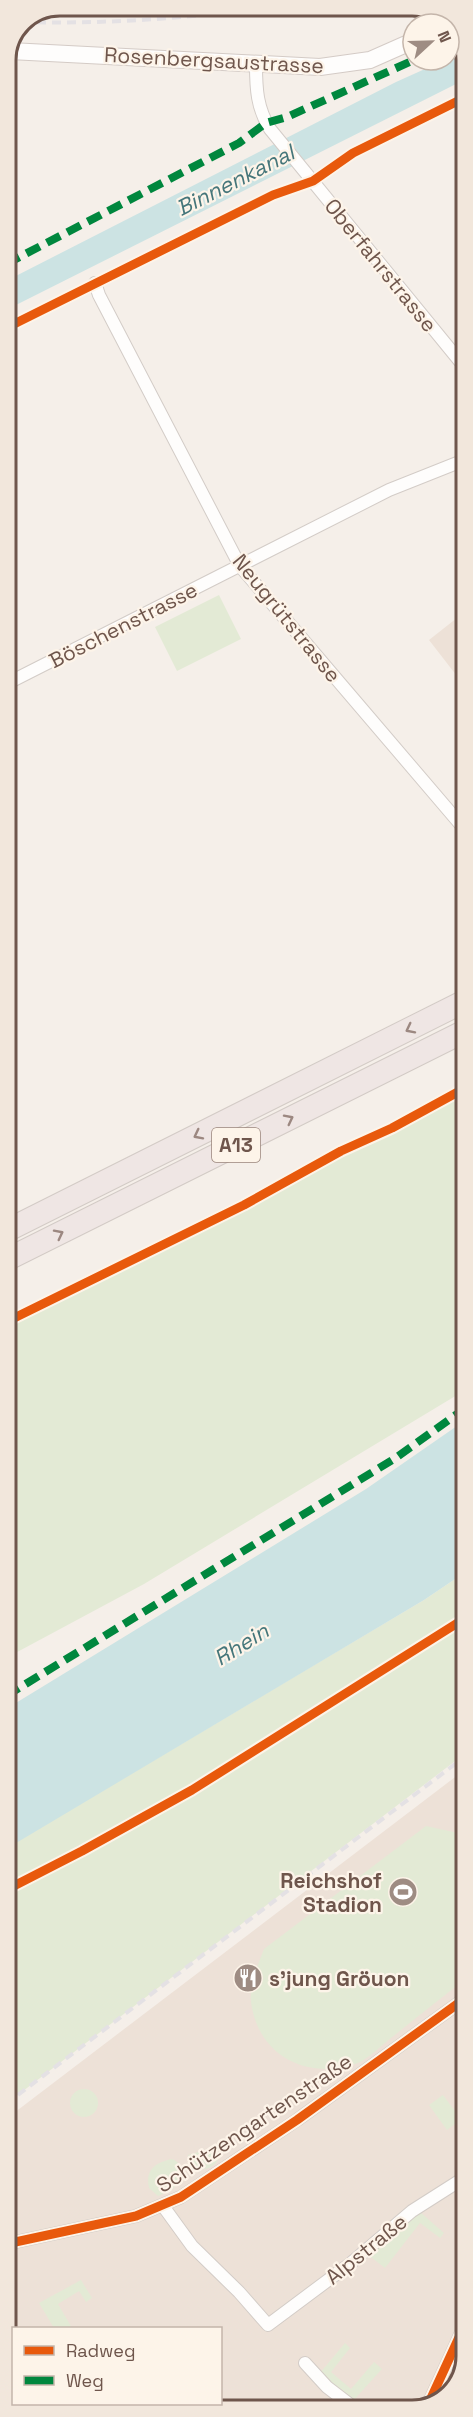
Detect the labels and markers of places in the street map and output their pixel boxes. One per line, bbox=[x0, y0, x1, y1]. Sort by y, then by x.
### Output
place label: Reichshof Stadion bbox=[280, 1867, 382, 1918]
sports icon: Reichshof Stadion bbox=[387, 1876, 419, 1908]
restaurant icon: s'jung Gröuon bbox=[232, 1962, 264, 1994]
place label: s'jung Gröuon bbox=[269, 1965, 410, 1992]

